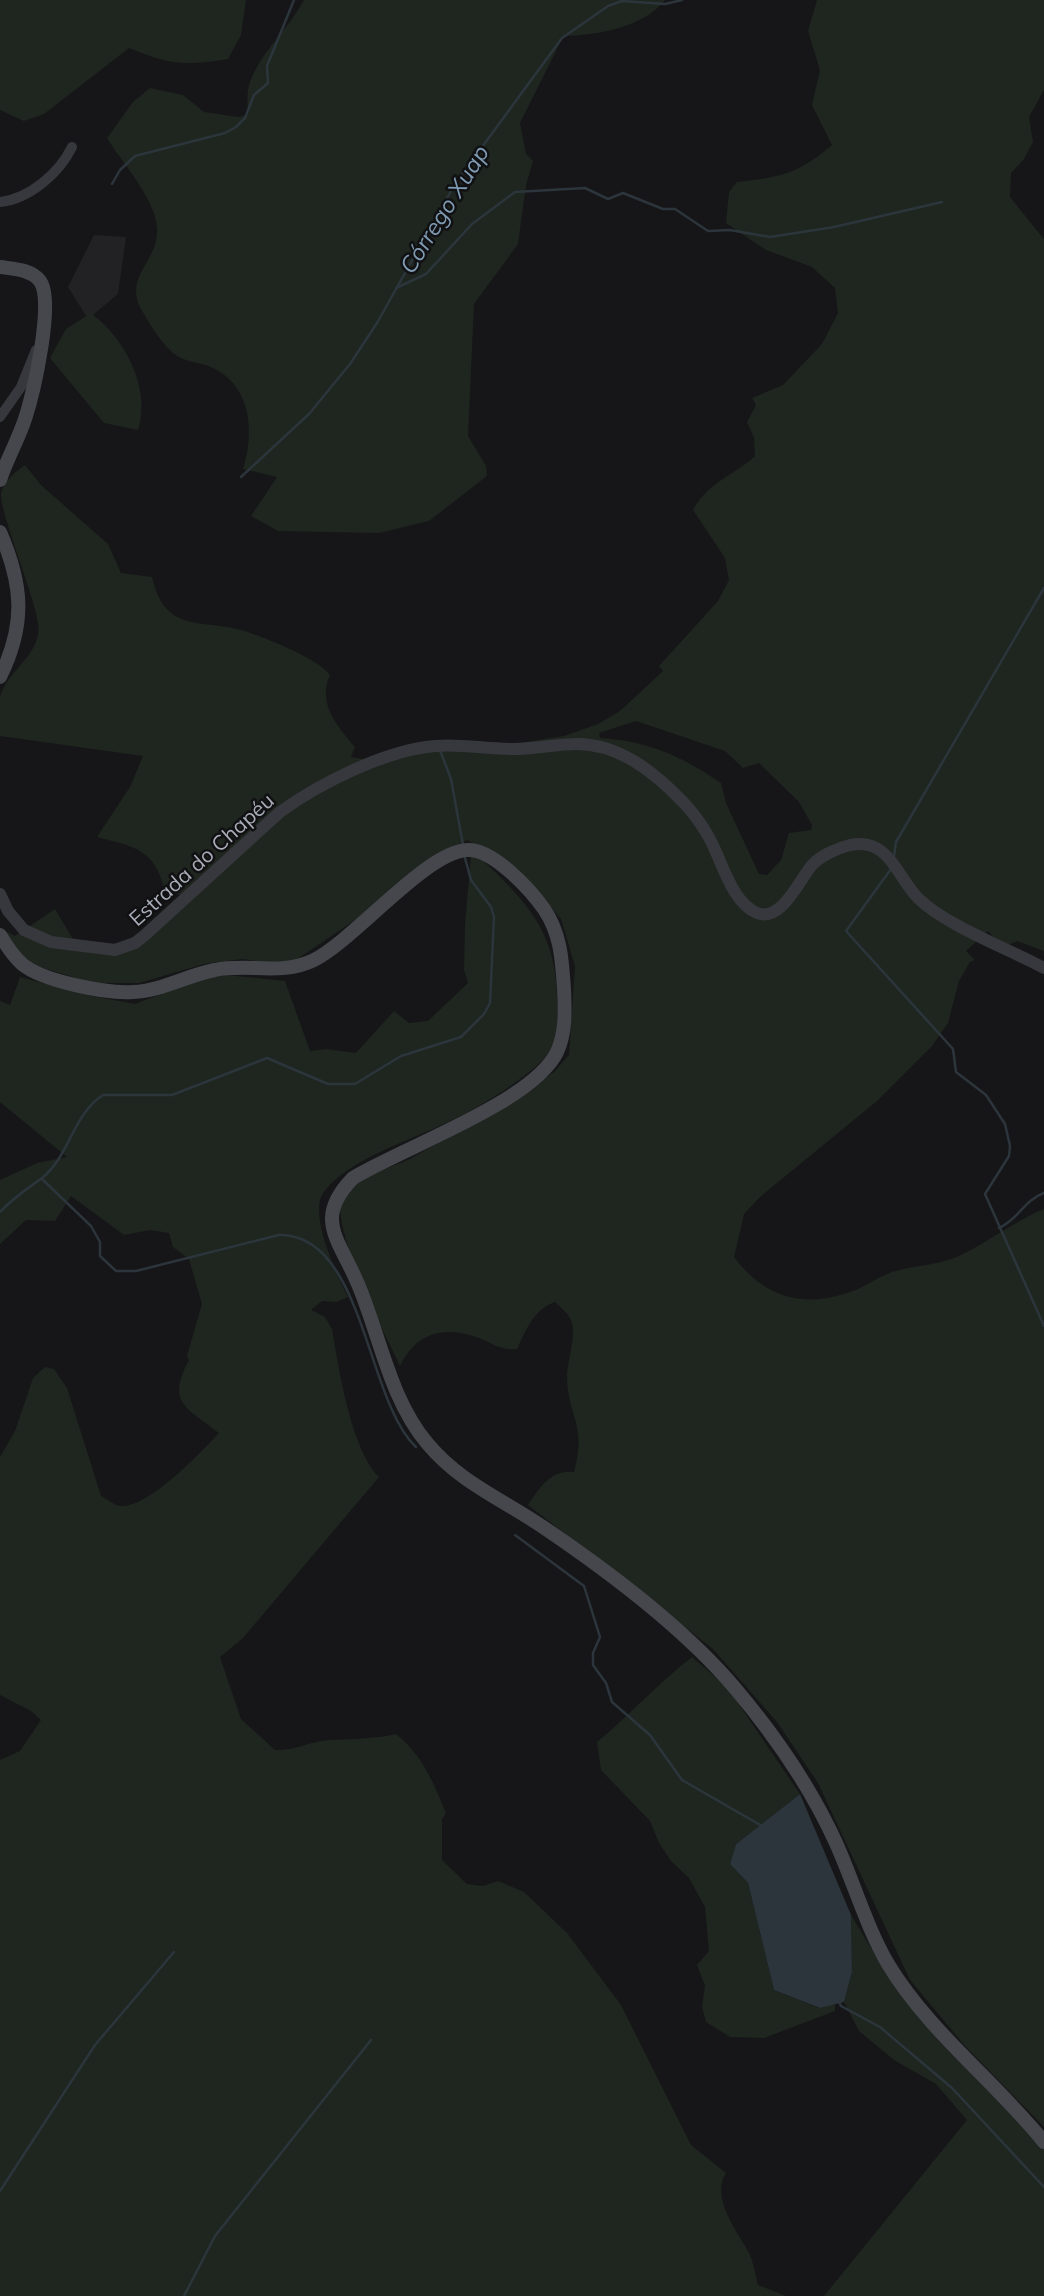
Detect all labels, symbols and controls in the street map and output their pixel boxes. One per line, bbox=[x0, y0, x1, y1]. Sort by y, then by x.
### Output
water label: Córrego Xuap bbox=[393, 139, 495, 279]
street label: Estrada do Chapéu bbox=[123, 787, 279, 931]

